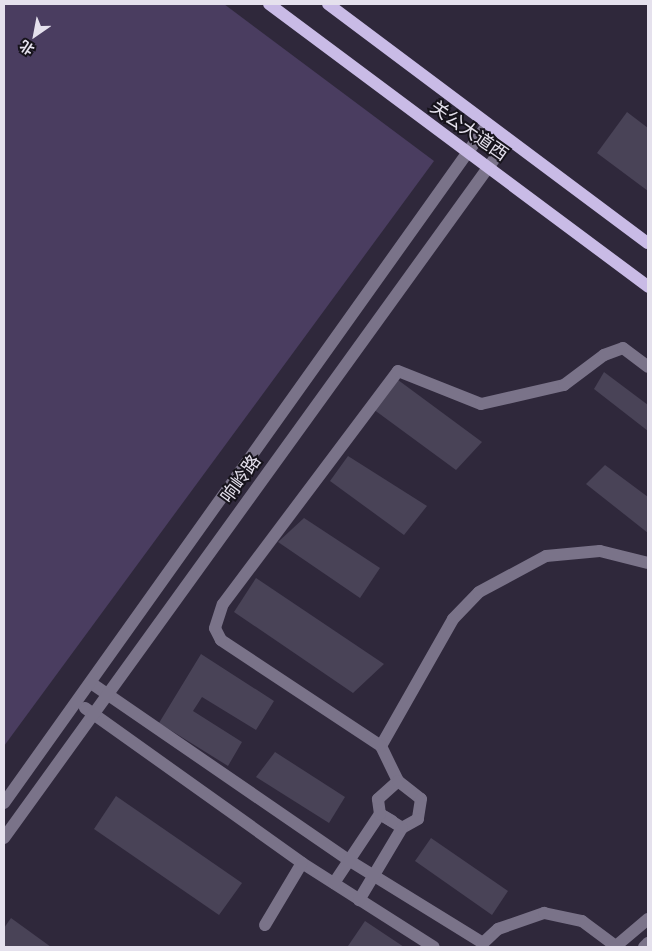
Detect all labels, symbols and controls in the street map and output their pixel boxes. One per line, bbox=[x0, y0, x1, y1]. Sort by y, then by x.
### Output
north arrow bbox=[10, 10, 60, 60]
text: 北 bbox=[16, 36, 38, 59]
street label: 关公大道西 bbox=[426, 96, 512, 166]
street label: 响岭路 bbox=[216, 451, 266, 507]

